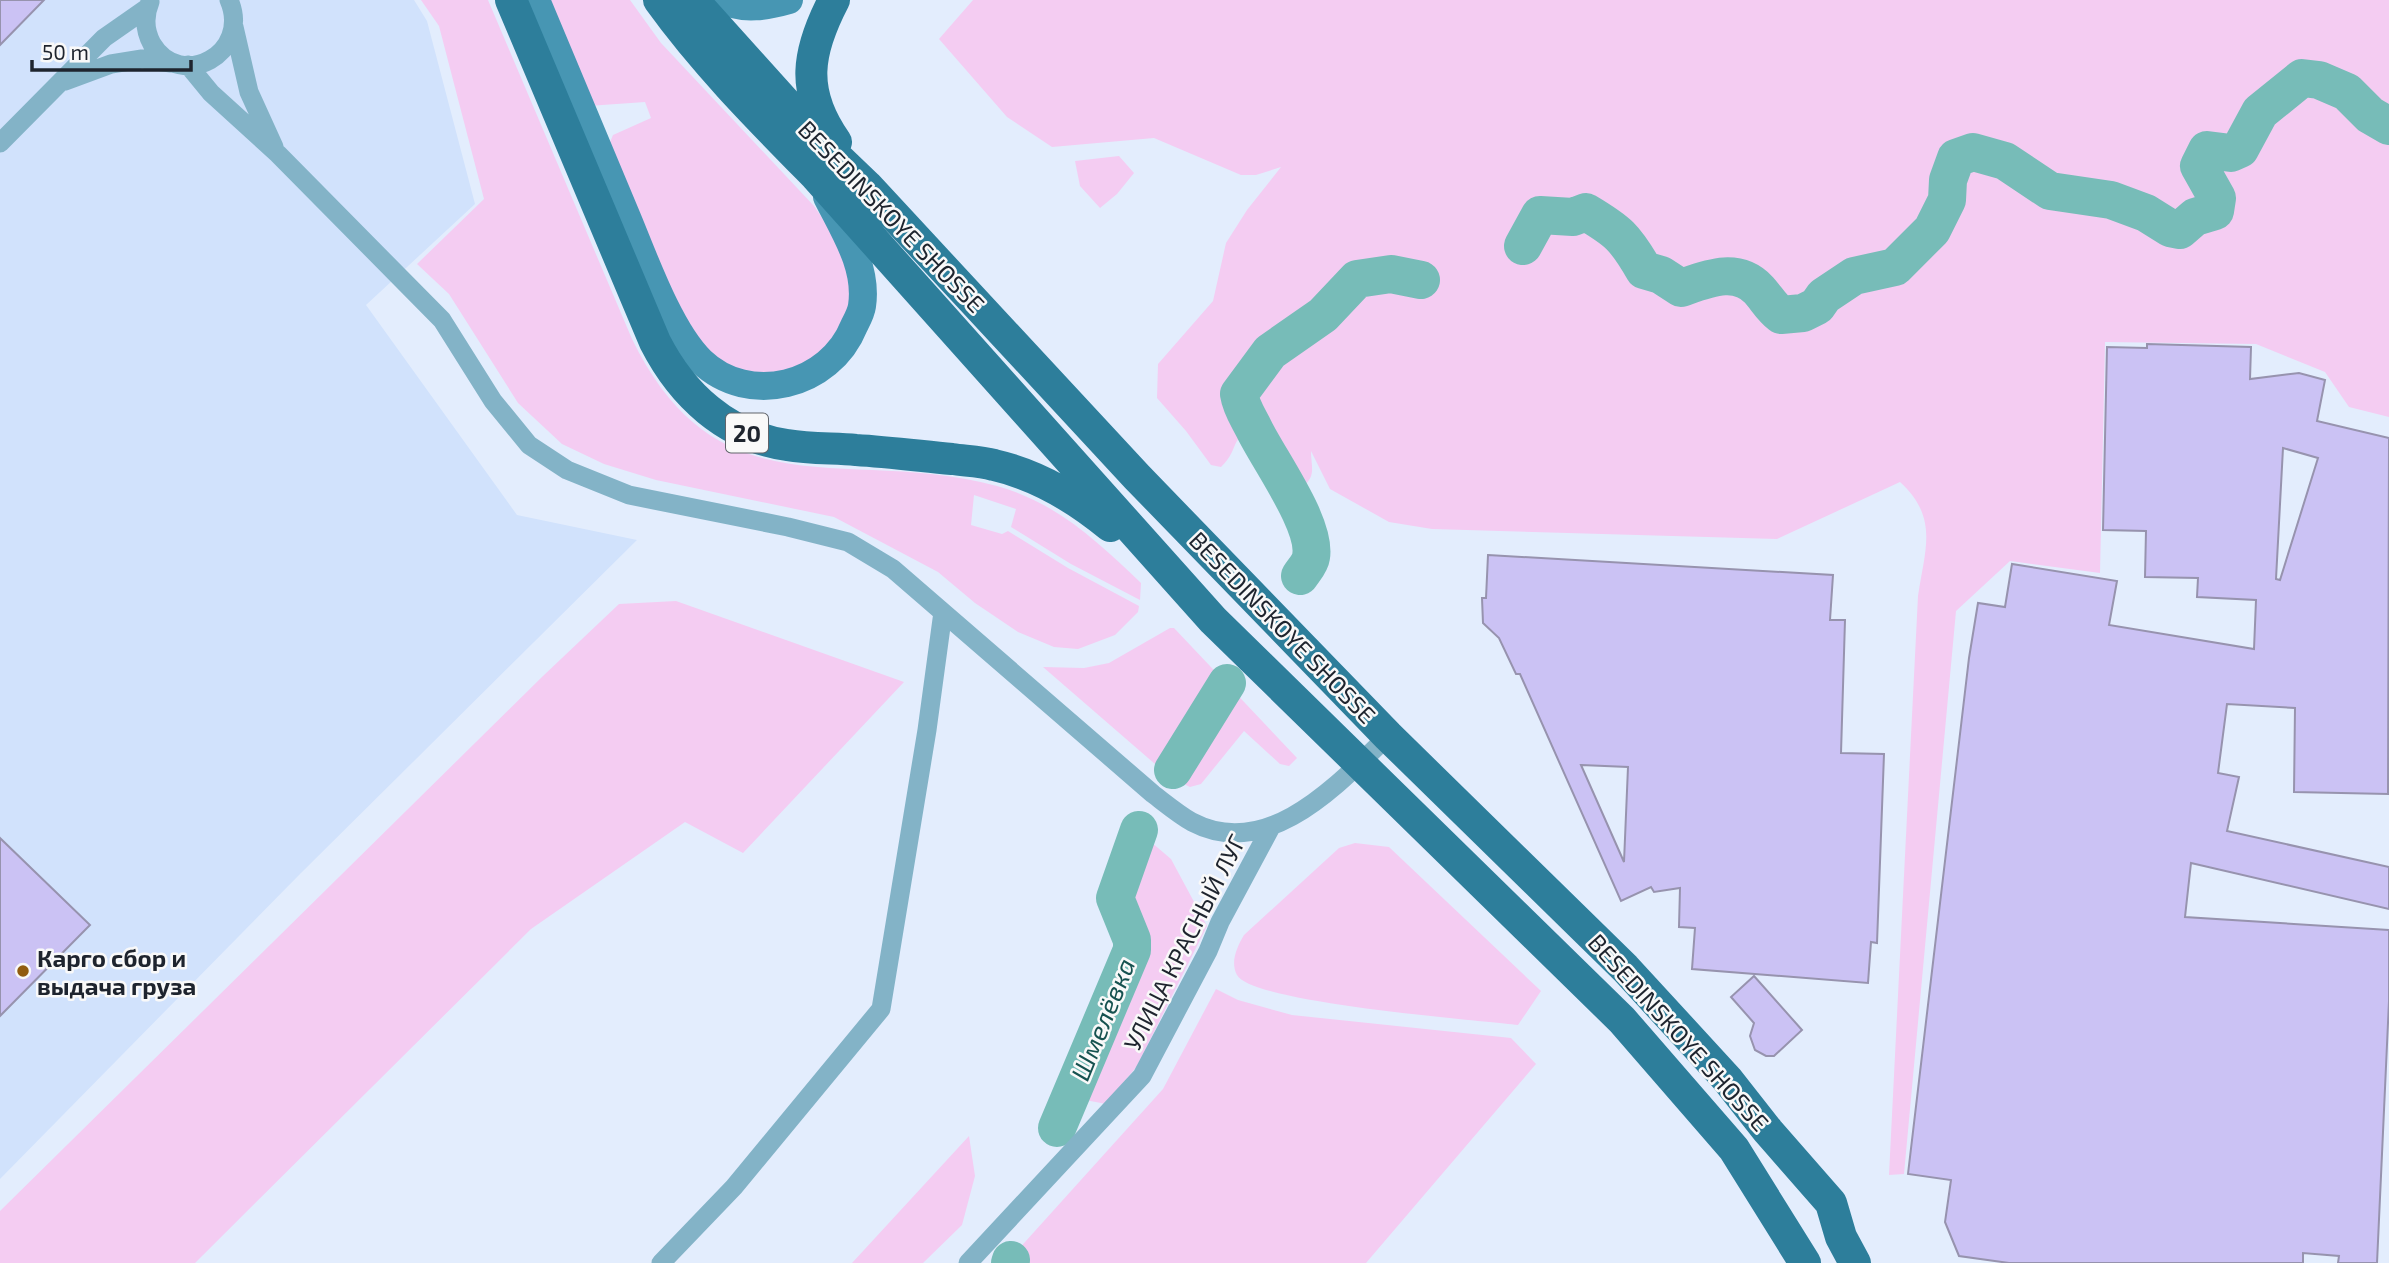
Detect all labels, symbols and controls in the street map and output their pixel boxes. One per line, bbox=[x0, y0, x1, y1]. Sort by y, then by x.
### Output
scale bar bbox=[32, 28, 191, 72]
text: 50 m bbox=[42, 39, 89, 64]
street label: BESEDINSKOYE SHOSSE bbox=[793, 114, 991, 318]
road number: 20 bbox=[726, 414, 768, 452]
street label: BESEDINSKOYE SHOSSE bbox=[1184, 525, 1382, 729]
street label: УЛИЦА КРАСНЫЙ ЛУГ bbox=[1117, 829, 1251, 1055]
street label: BESEDINSKOYE SHOSSE bbox=[1583, 927, 1775, 1137]
place label: Карго сбор и выдача груза bbox=[37, 943, 196, 1000]
water label: Шмелёвка bbox=[1063, 953, 1141, 1085]
marker: Карго сбор и выдача груза bbox=[15, 963, 31, 979]

